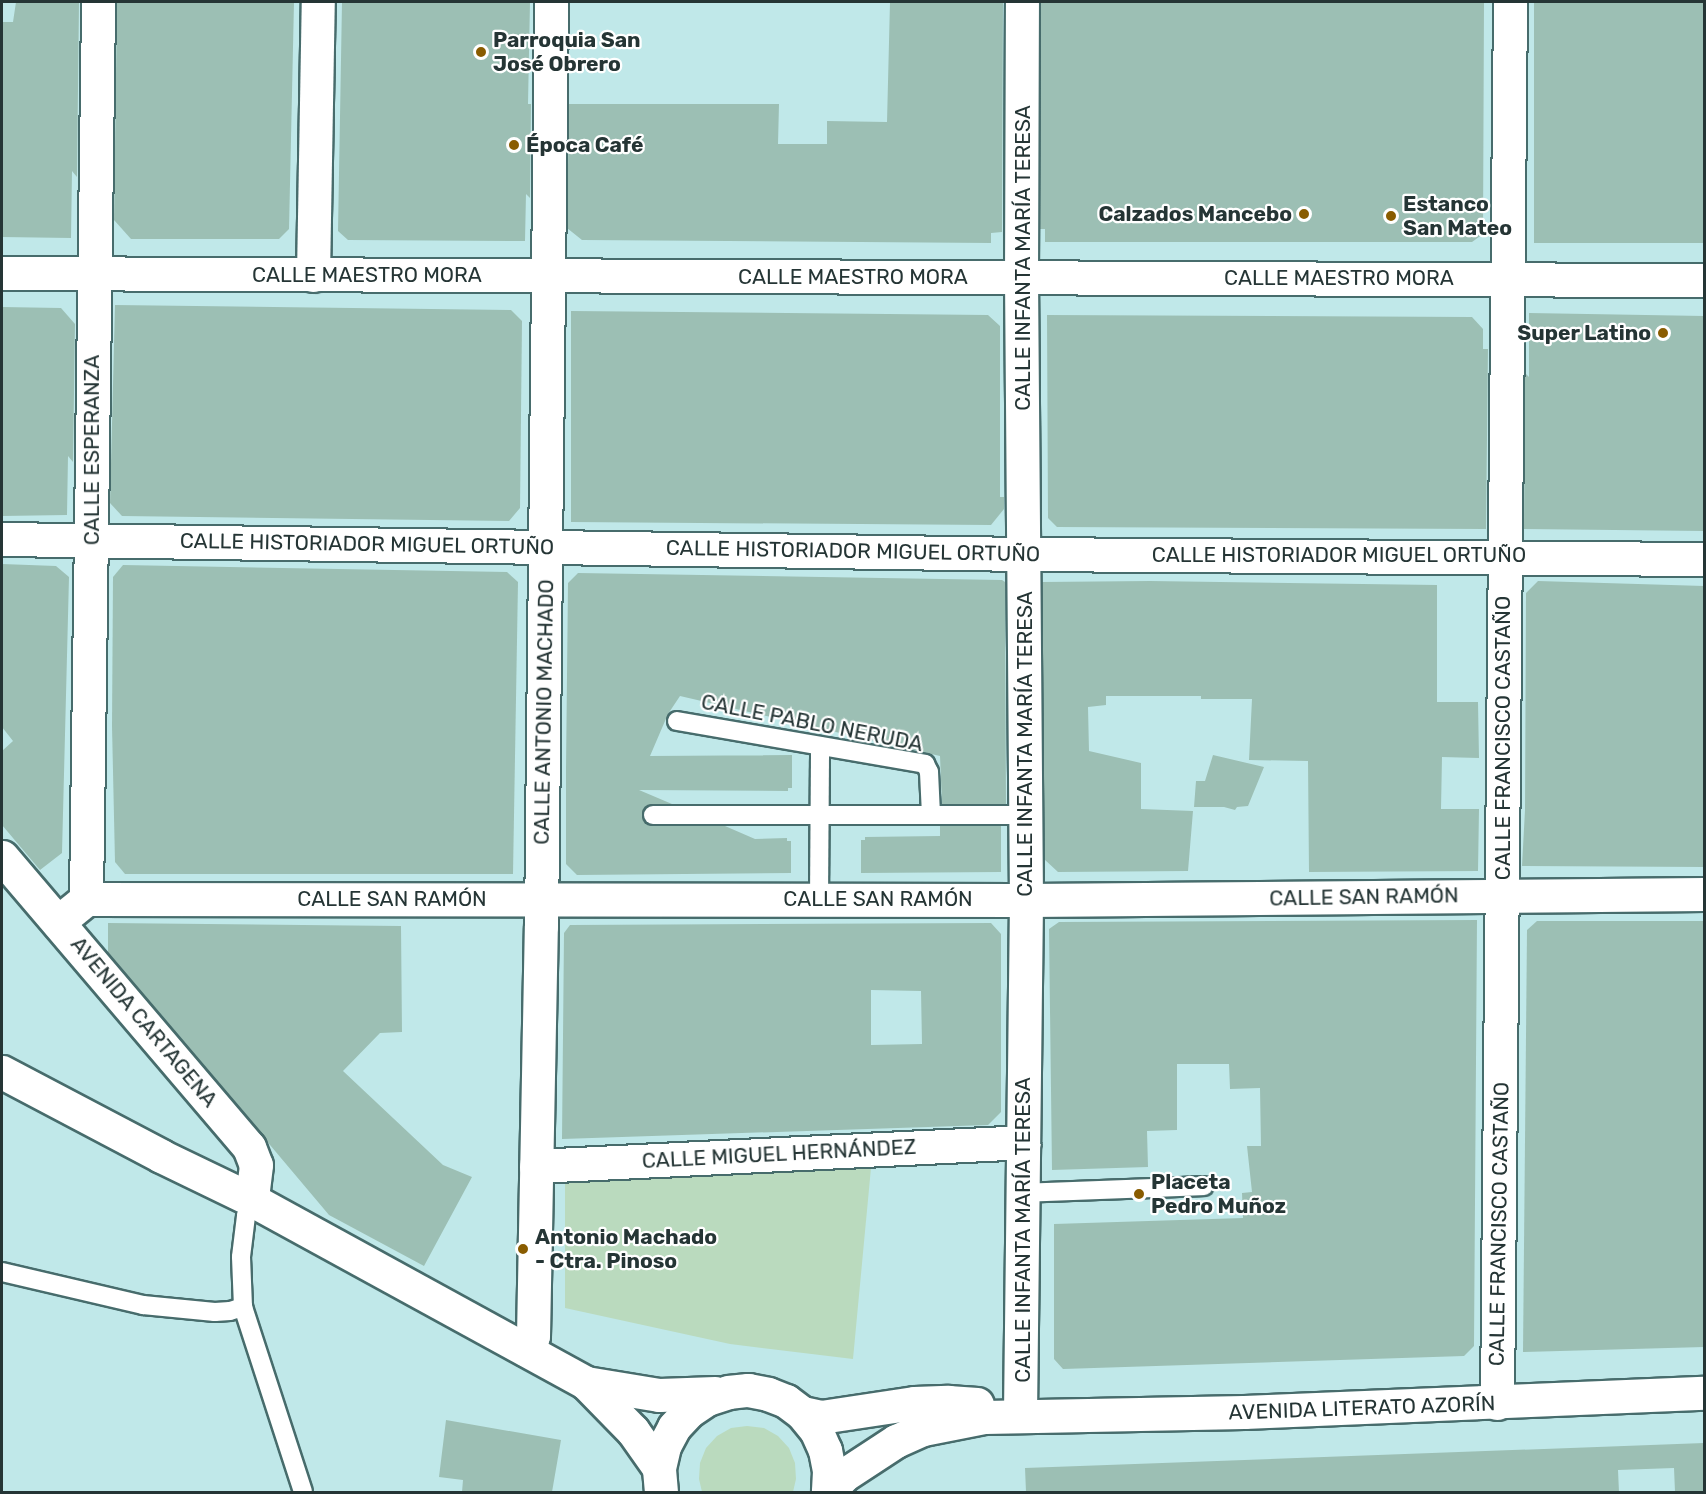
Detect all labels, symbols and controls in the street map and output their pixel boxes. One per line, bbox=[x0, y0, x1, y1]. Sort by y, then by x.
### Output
place label: Parroquia San José Obrero bbox=[493, 27, 641, 77]
marker: Parroquia San José Obrero bbox=[474, 45, 488, 59]
street label: CALLE INFANTA MARÍA TERESA bbox=[1010, 104, 1036, 412]
place label: Época Café bbox=[526, 132, 643, 158]
marker: Época Café bbox=[507, 138, 521, 152]
place label: Estanco San Mateo bbox=[1403, 191, 1512, 241]
place label: Calzados Mancebo bbox=[1098, 201, 1292, 227]
marker: Calzados Mancebo bbox=[1297, 207, 1311, 221]
marker: Estanco San Mateo bbox=[1384, 209, 1398, 223]
street label: CALLE MAESTRO MORA bbox=[252, 262, 482, 288]
street label: CALLE MAESTRO MORA bbox=[738, 264, 968, 290]
street label: CALLE MAESTRO MORA bbox=[1224, 265, 1454, 291]
place label: Super Latino bbox=[1517, 320, 1651, 346]
marker: Super Latino bbox=[1656, 326, 1670, 340]
street label: CALLE ESPERANZA bbox=[79, 355, 105, 545]
street label: CALLE HISTORIADOR MIGUEL ORTUÑO bbox=[179, 528, 555, 560]
street label: CALLE HISTORIADOR MIGUEL ORTUÑO bbox=[665, 535, 1041, 567]
street label: CALLE HISTORIADOR MIGUEL ORTUÑO bbox=[1152, 542, 1526, 568]
street label: CALLE ANTONIO MACHADO bbox=[529, 579, 559, 845]
street label: CALLE INFANTA MARÍA TERESA bbox=[1012, 590, 1038, 898]
street label: CALLE FRANCISCO CASTAÑO bbox=[1490, 596, 1516, 880]
street label: CALLE PABLO NERUDA bbox=[699, 689, 925, 757]
street label: CALLE SAN RAMÓN bbox=[1269, 883, 1459, 911]
street label: CALLE SAN RAMÓN bbox=[297, 886, 487, 912]
street label: CALLE SAN RAMÓN bbox=[783, 886, 973, 912]
street label: AVENIDA CARTAGENA bbox=[65, 932, 223, 1112]
street label: CALLE INFANTA MARÍA TERESA bbox=[1010, 1076, 1036, 1384]
street label: CALLE FRANCISCO CASTAÑO bbox=[1484, 1082, 1514, 1366]
street label: CALLE MIGUEL HERNÁNDEZ bbox=[641, 1134, 917, 1174]
place label: Placeta Pedro Muñoz bbox=[1151, 1169, 1286, 1219]
marker: Placeta Pedro Muñoz bbox=[1132, 1187, 1146, 1201]
place label: Antonio Machado - Ctra. Pinoso bbox=[535, 1224, 717, 1274]
marker: Antonio Machado - Ctra. Pinoso bbox=[516, 1242, 530, 1256]
street label: AVENIDA LITERATO AZORÍN bbox=[1228, 1391, 1496, 1425]

